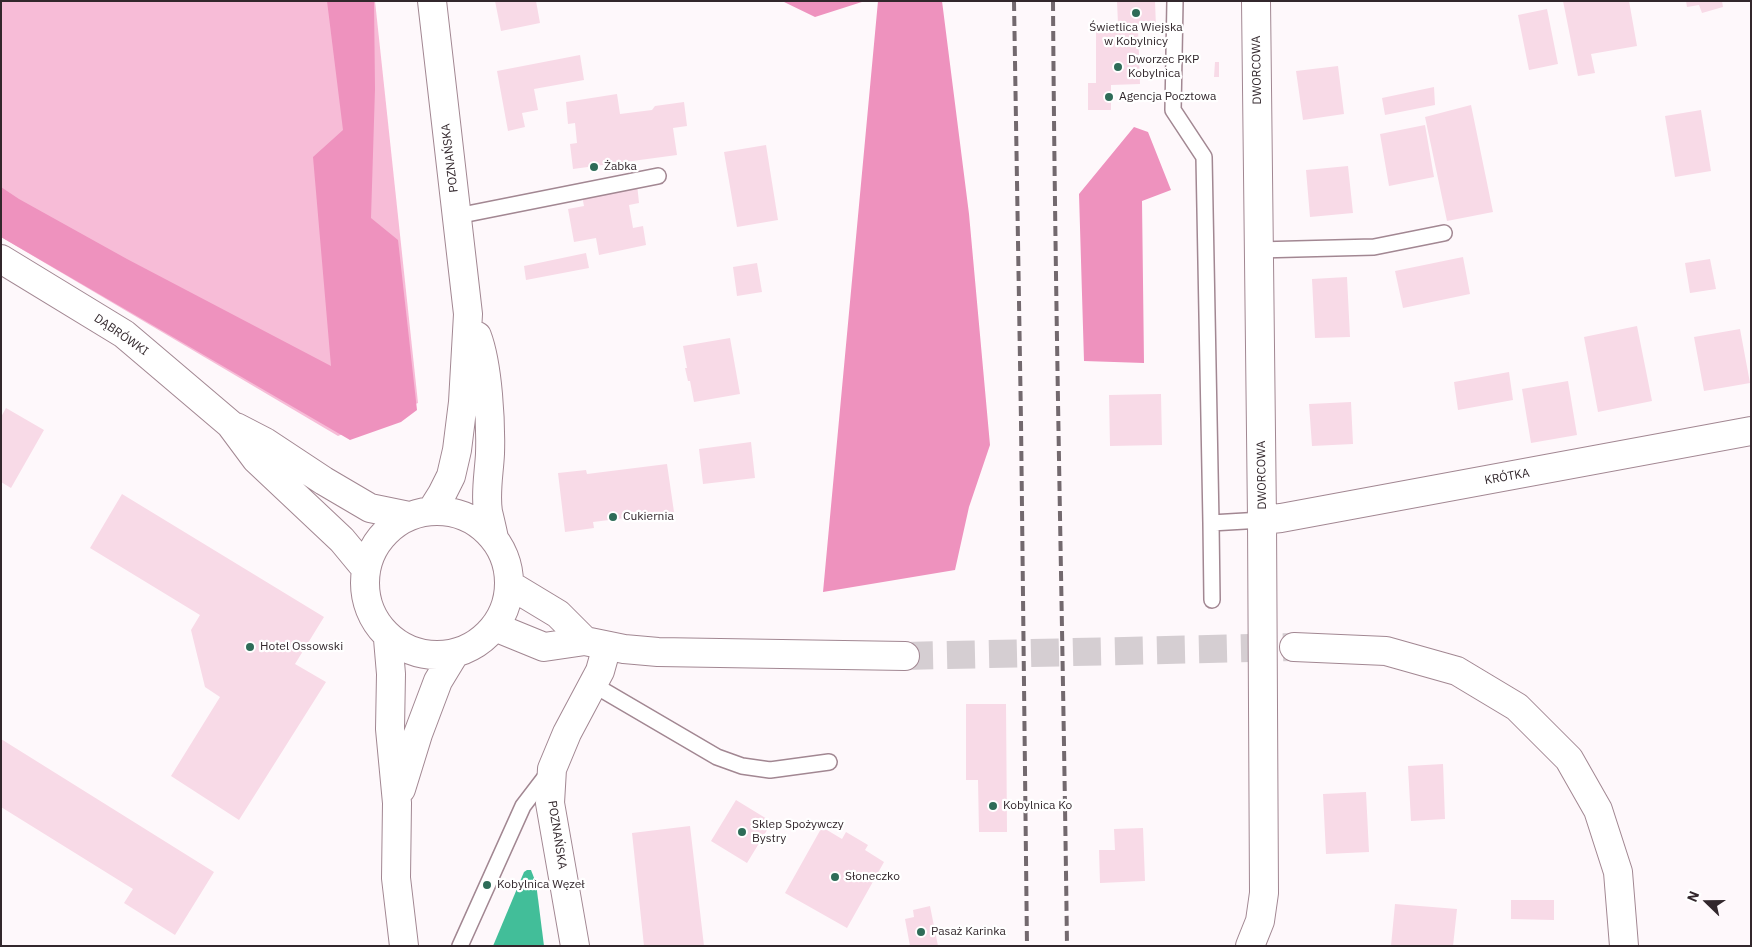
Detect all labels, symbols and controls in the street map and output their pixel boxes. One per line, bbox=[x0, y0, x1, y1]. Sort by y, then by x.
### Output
marker: Świetlica Wiejska w Kobylnicy bbox=[1130, 7, 1142, 19]
place label: Świetlica Wiejska w Kobylnicy bbox=[1089, 21, 1183, 49]
street label: DWORCOWA bbox=[1249, 35, 1265, 105]
place label: Dworzec PKP Kobylnica bbox=[1128, 53, 1199, 81]
marker: Dworzec PKP Kobylnica bbox=[1112, 61, 1124, 73]
place label: Agencja Pocztowa bbox=[1119, 90, 1216, 104]
marker: Agencja Pocztowa bbox=[1103, 91, 1115, 103]
street label: POZNAŃSKA bbox=[439, 123, 461, 193]
place label: Żabka bbox=[604, 160, 637, 174]
marker: Żabka bbox=[588, 161, 600, 173]
street label: DĄBRÓWKI bbox=[91, 311, 151, 359]
street label: DWORCOWA bbox=[1254, 440, 1270, 510]
street label: KRÓTKA bbox=[1483, 466, 1531, 488]
place label: Cukiernia bbox=[623, 510, 674, 524]
marker: Cukiernia bbox=[607, 511, 619, 523]
place label: Hotel Ossowski bbox=[260, 640, 343, 654]
marker: Hotel Ossowski bbox=[244, 641, 256, 653]
place label: Kobylnica Ko bbox=[1003, 799, 1072, 813]
street label: POZNAŃSKA bbox=[544, 800, 570, 870]
marker: Kobylnica Ko bbox=[987, 800, 999, 812]
place label: Sklep Spożywczy Bystry bbox=[752, 818, 844, 846]
marker: Sklep Spożywczy Bystry bbox=[736, 826, 748, 838]
place label: Słoneczko bbox=[845, 870, 900, 884]
marker: Słoneczko bbox=[829, 871, 841, 883]
north arrow bbox=[1682, 877, 1732, 927]
place label: Kobylnica Węzeł bbox=[497, 878, 585, 892]
marker: Kobylnica Węzeł bbox=[481, 879, 493, 891]
text: N bbox=[1683, 888, 1703, 904]
place label: Pasaż Karinka bbox=[931, 925, 1006, 939]
marker: Pasaż Karinka bbox=[915, 926, 927, 938]

